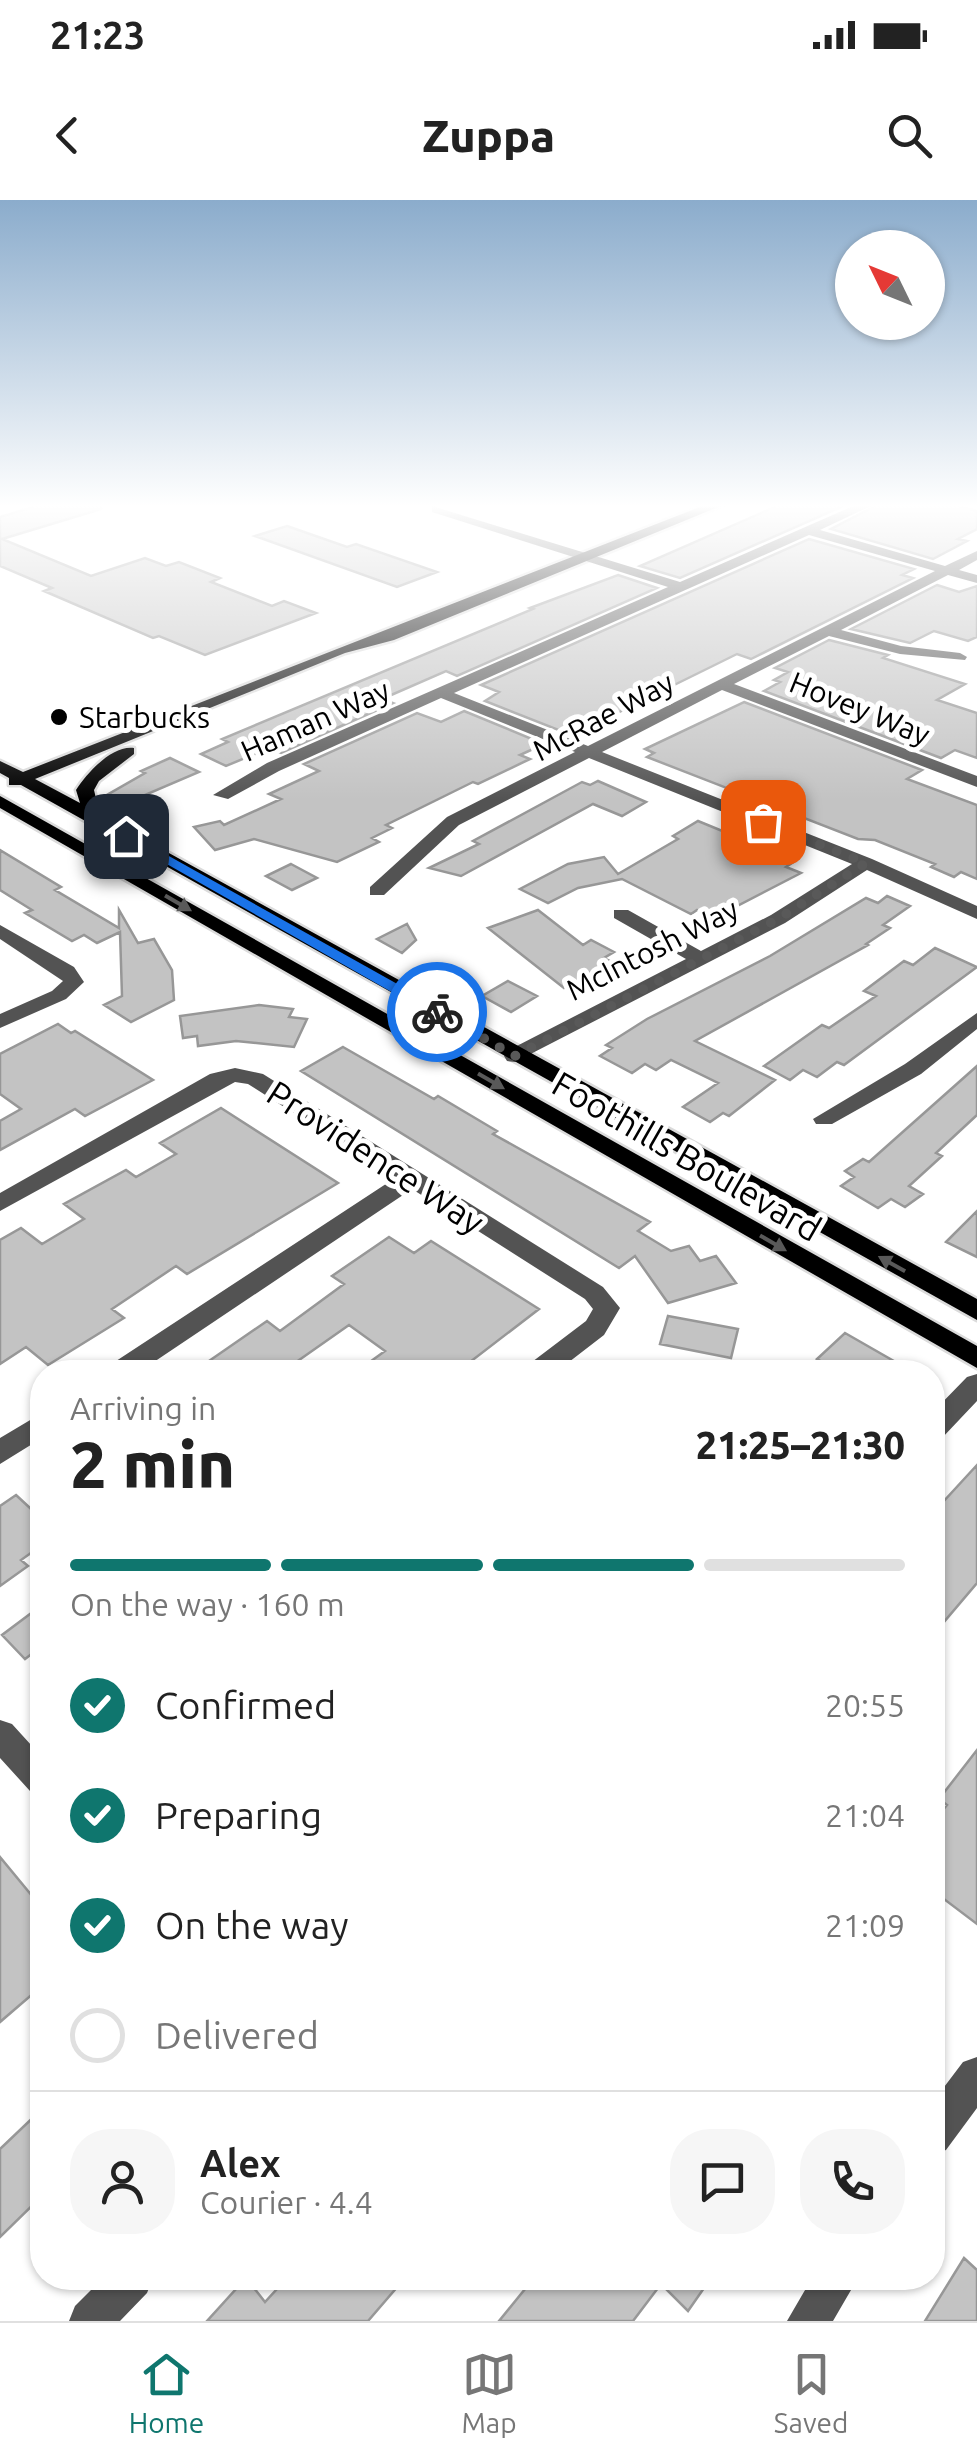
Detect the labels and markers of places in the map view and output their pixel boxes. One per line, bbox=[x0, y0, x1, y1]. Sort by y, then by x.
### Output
place label: Starbucks bbox=[79, 700, 210, 734]
marker: Starbucks bbox=[48, 706, 70, 728]
pin bbox=[721, 780, 806, 865]
pin bbox=[84, 794, 169, 879]

